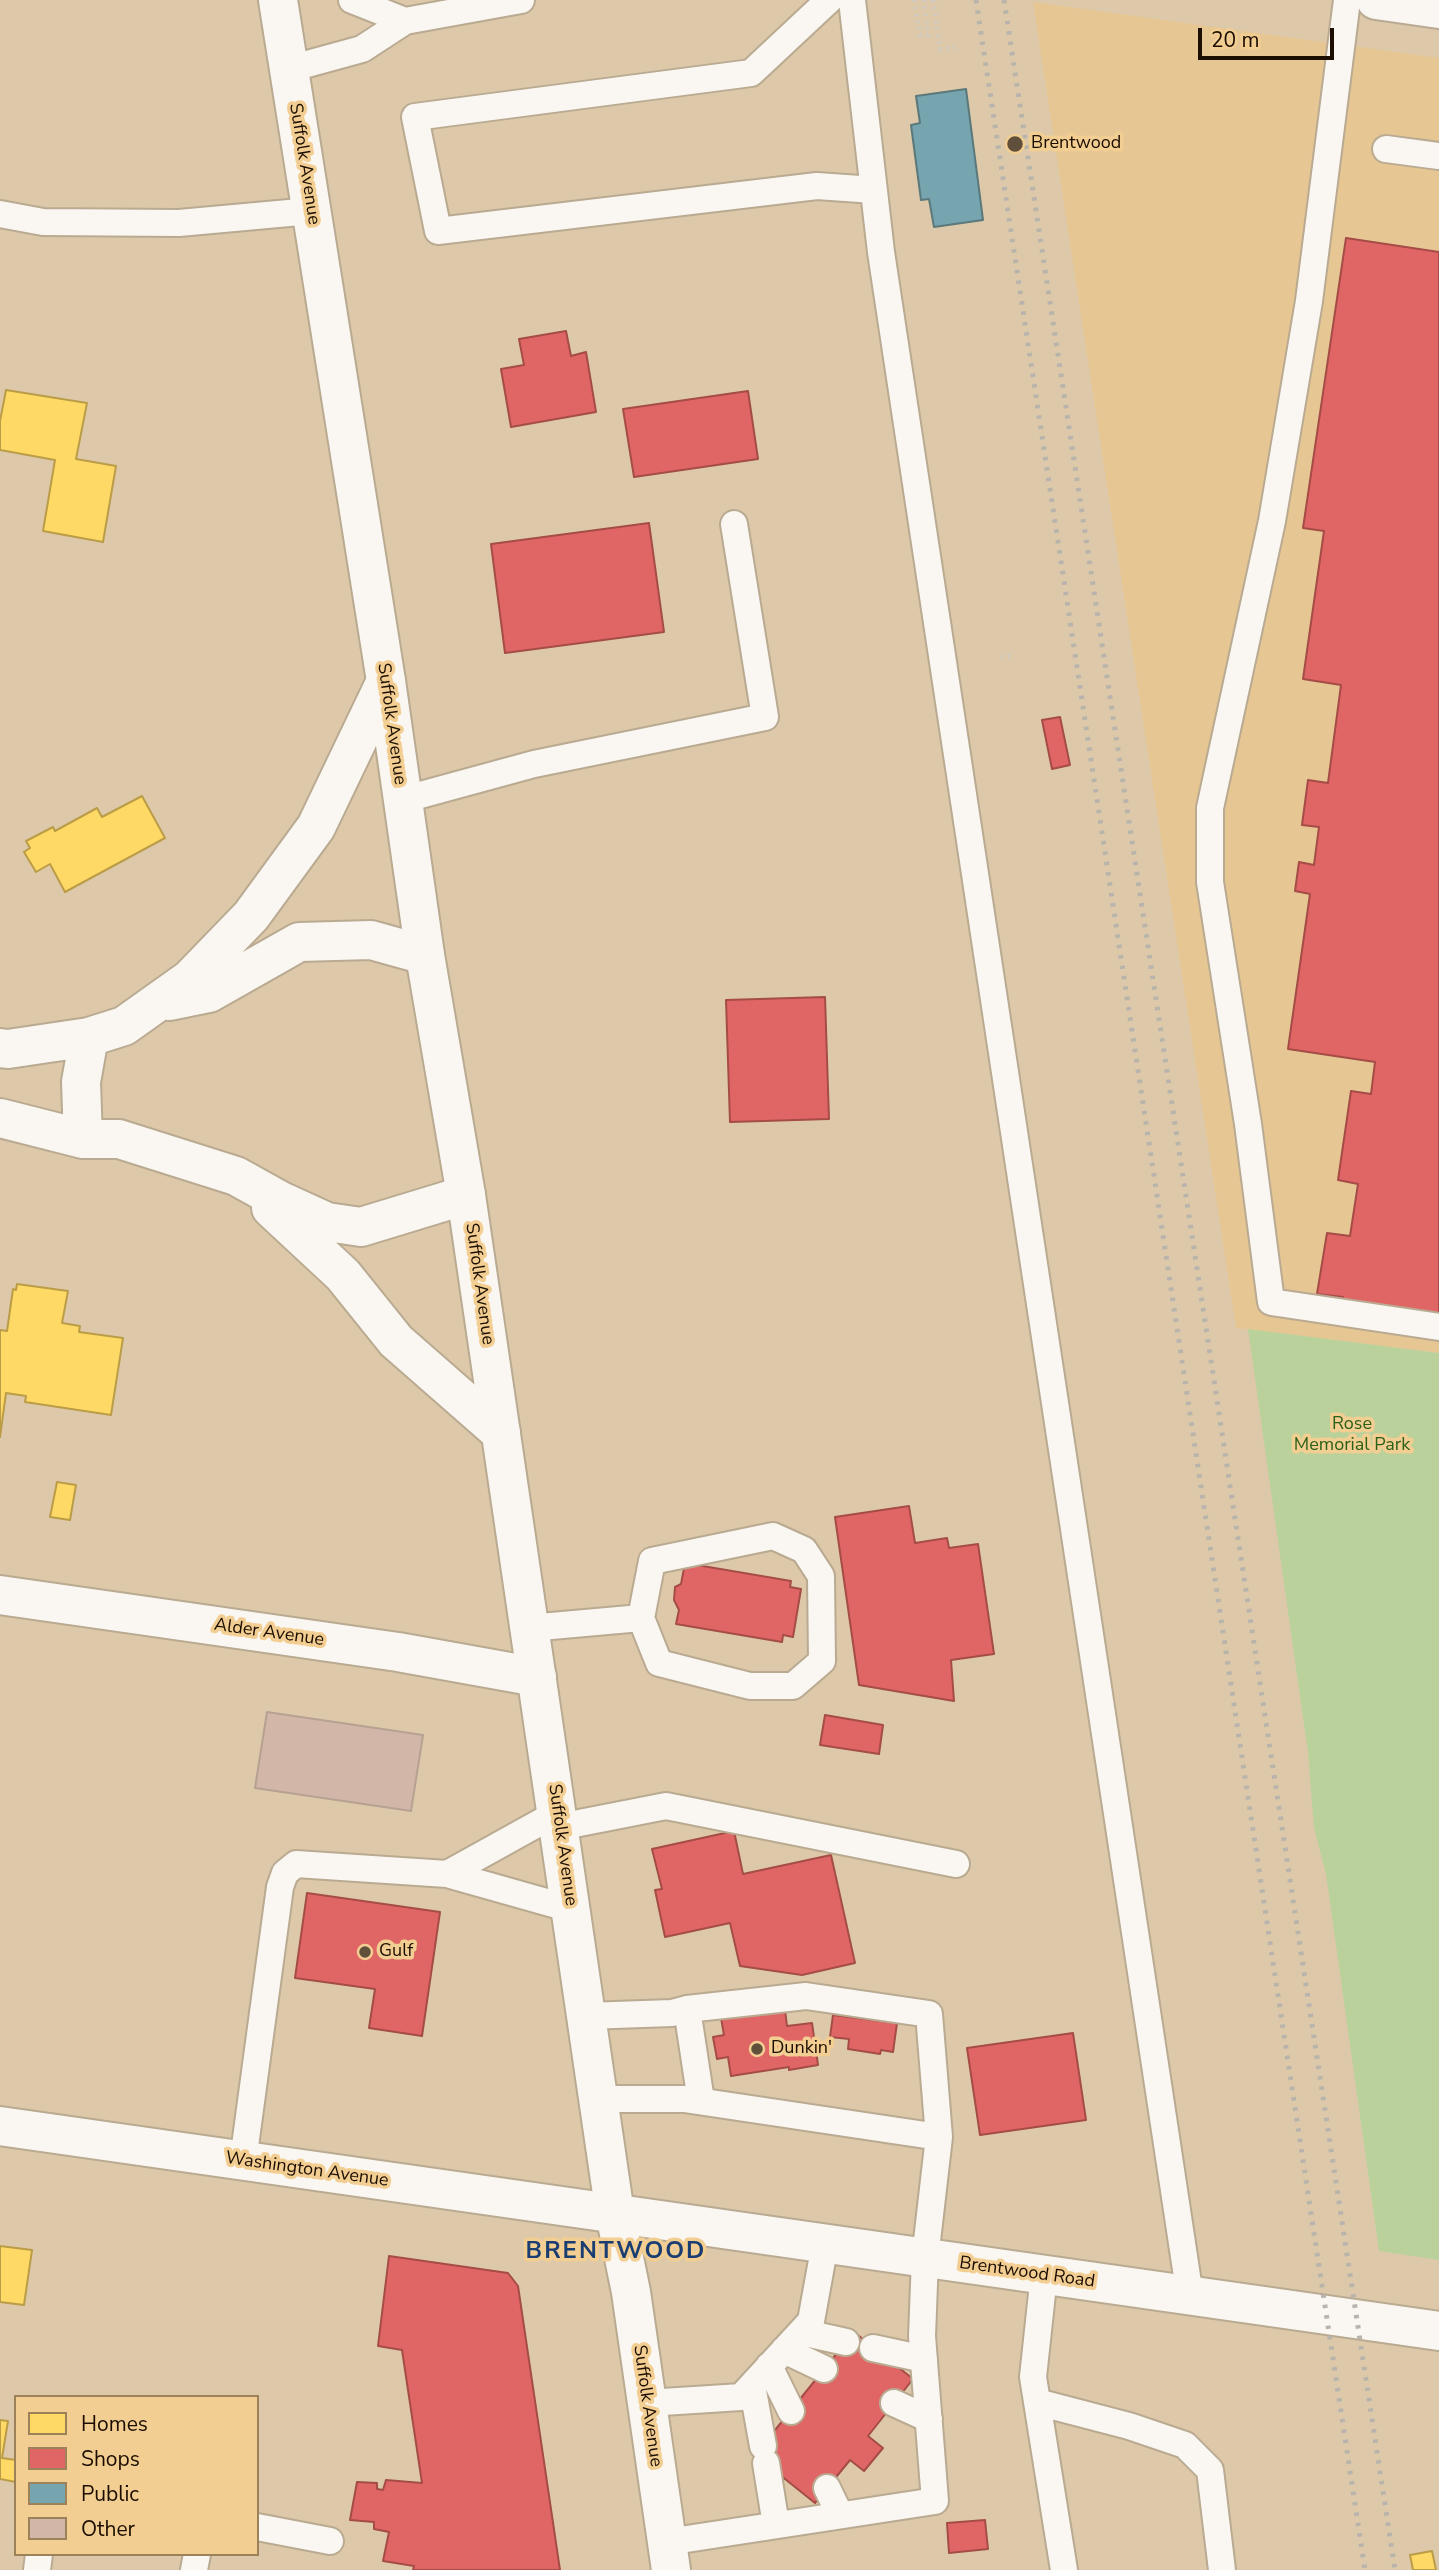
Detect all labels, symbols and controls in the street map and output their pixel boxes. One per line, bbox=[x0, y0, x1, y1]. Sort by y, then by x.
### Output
scale bar bbox=[1201, 14, 1338, 58]
text: 20 m bbox=[1211, 26, 1260, 54]
street label: Suffolk Avenue bbox=[284, 102, 324, 226]
place label: Brentwood bbox=[1031, 133, 1121, 155]
marker: Brentwood bbox=[1005, 134, 1025, 154]
street label: Suffolk Avenue bbox=[372, 662, 410, 786]
street label: Suffolk Avenue bbox=[460, 1222, 498, 1346]
park label: Rose Memorial Park bbox=[1294, 1414, 1410, 1456]
street label: Alder Avenue bbox=[213, 1615, 325, 1651]
street label: Suffolk Avenue bbox=[543, 1783, 581, 1907]
place label: Gulf bbox=[379, 1941, 413, 1963]
marker: Gulf bbox=[357, 1944, 373, 1960]
place label: Dunkin' bbox=[771, 2038, 832, 2060]
marker: Dunkin' bbox=[749, 2041, 765, 2057]
street label: Washington Avenue bbox=[224, 2148, 390, 2192]
district label: BRENTWOOD bbox=[527, 2238, 705, 2266]
street label: Brentwood Road bbox=[958, 2253, 1096, 2293]
street label: Suffolk Avenue bbox=[628, 2344, 666, 2468]
legend bbox=[14, 2395, 259, 2556]
text: Homes bbox=[81, 2410, 148, 2438]
text: Shops bbox=[81, 2445, 140, 2473]
text: Public bbox=[81, 2480, 139, 2508]
text: Other bbox=[81, 2515, 135, 2543]

